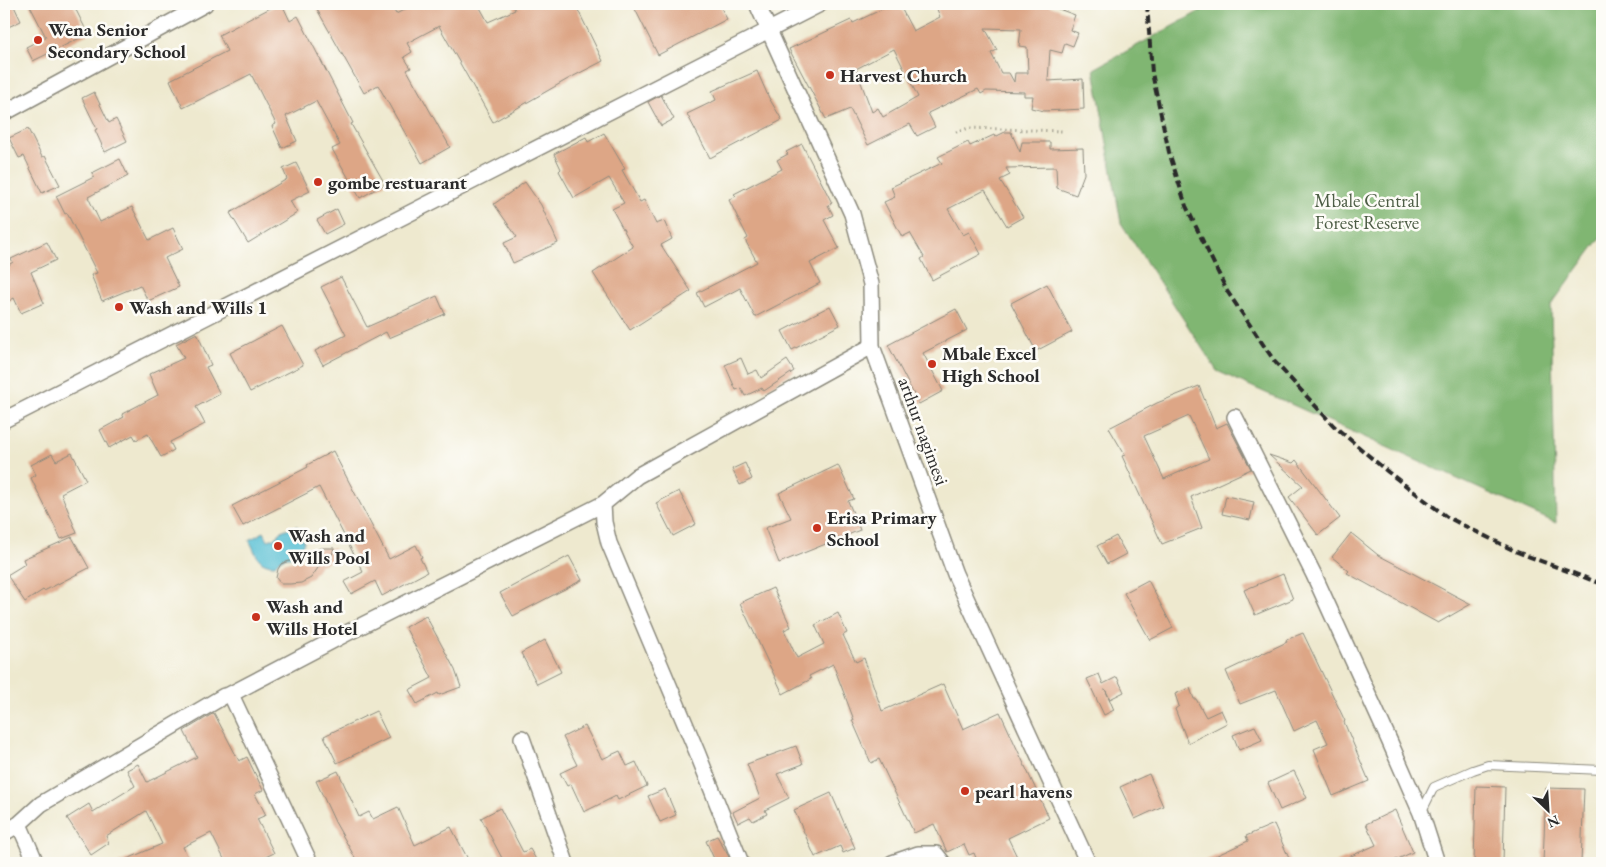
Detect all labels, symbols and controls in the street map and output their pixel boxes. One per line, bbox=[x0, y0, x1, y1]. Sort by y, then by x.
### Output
place label: Wena Senior Secondary School bbox=[48, 17, 187, 64]
marker: Wena Senior Secondary School bbox=[32, 34, 44, 46]
place label: Harvest Church bbox=[840, 63, 968, 88]
marker: Harvest Church bbox=[824, 69, 836, 81]
place label: gombe restuarant bbox=[328, 170, 467, 195]
marker: gombe restuarant bbox=[312, 176, 324, 188]
park label: Mbale Central Forest Reserve bbox=[1314, 188, 1420, 235]
place label: Wash and Wills 1 bbox=[129, 295, 267, 320]
marker: Wash and Wills 1 bbox=[113, 301, 125, 313]
place label: Mbale Excel High School bbox=[942, 341, 1040, 388]
marker: Mbale Excel High School bbox=[926, 358, 938, 370]
street label: arthur nagimesi bbox=[892, 374, 955, 489]
place label: Erisa Primary School bbox=[827, 505, 938, 552]
marker: Erisa Primary School bbox=[811, 522, 823, 534]
place label: Wash and Wills Pool bbox=[288, 523, 370, 570]
marker: Wash and Wills Pool bbox=[272, 540, 284, 552]
place label: Wash and Wills Hotel bbox=[266, 594, 358, 641]
marker: Wash and Wills Hotel bbox=[250, 611, 262, 623]
place label: pearl havens bbox=[975, 779, 1073, 804]
north arrow bbox=[1524, 784, 1574, 834]
marker: pearl havens bbox=[959, 785, 971, 797]
text: N bbox=[1544, 811, 1562, 833]

